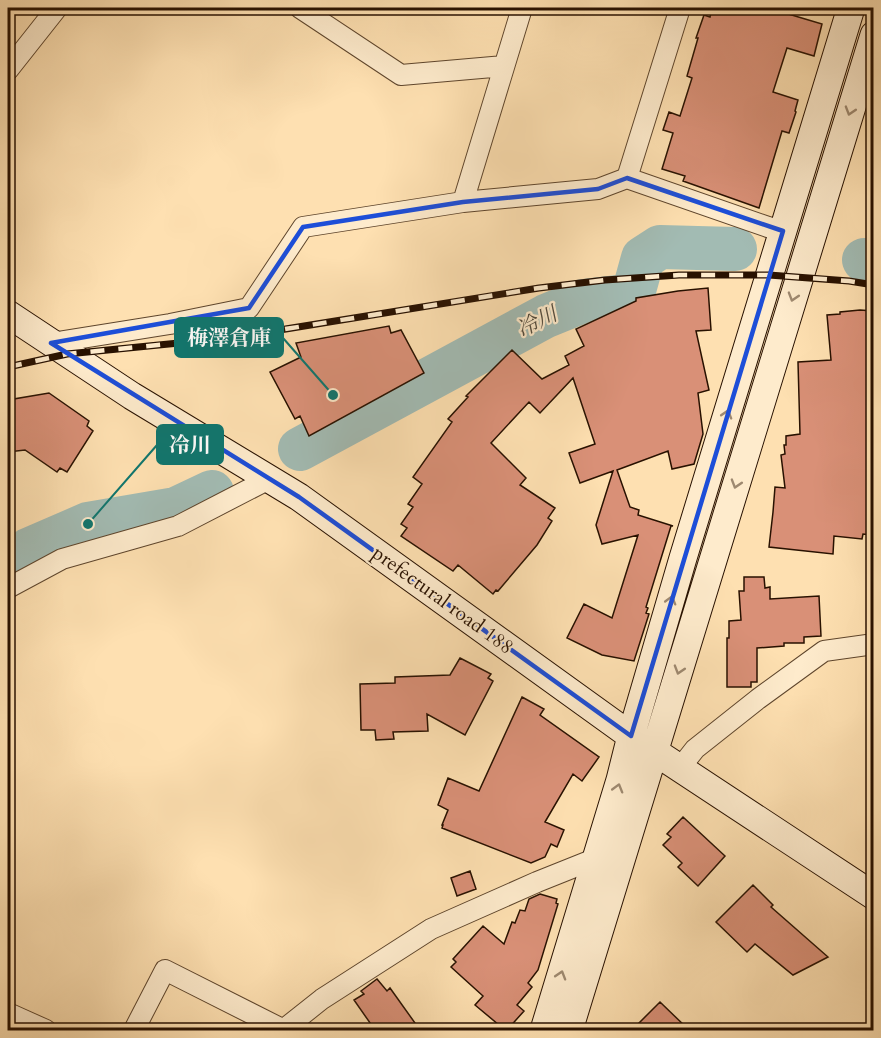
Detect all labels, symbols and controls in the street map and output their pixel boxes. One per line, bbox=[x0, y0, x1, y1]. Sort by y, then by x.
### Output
one-way arrow bbox=[845, 105, 857, 116]
one-way arrow bbox=[788, 291, 800, 302]
water label: 冷川 bbox=[512, 299, 564, 344]
callout: 梅澤倉庫 bbox=[175, 318, 283, 357]
text: 梅澤倉庫 bbox=[187, 324, 271, 353]
one-way arrow bbox=[720, 409, 732, 420]
callout: 冷川 bbox=[157, 425, 223, 464]
text: 冷川 bbox=[169, 431, 211, 460]
one-way arrow bbox=[731, 478, 743, 489]
street label: prefectural road 188 bbox=[367, 540, 519, 660]
one-way arrow bbox=[664, 596, 676, 606]
one-way arrow bbox=[674, 664, 686, 675]
one-way arrow bbox=[611, 783, 623, 794]
one-way arrow bbox=[554, 970, 566, 981]

